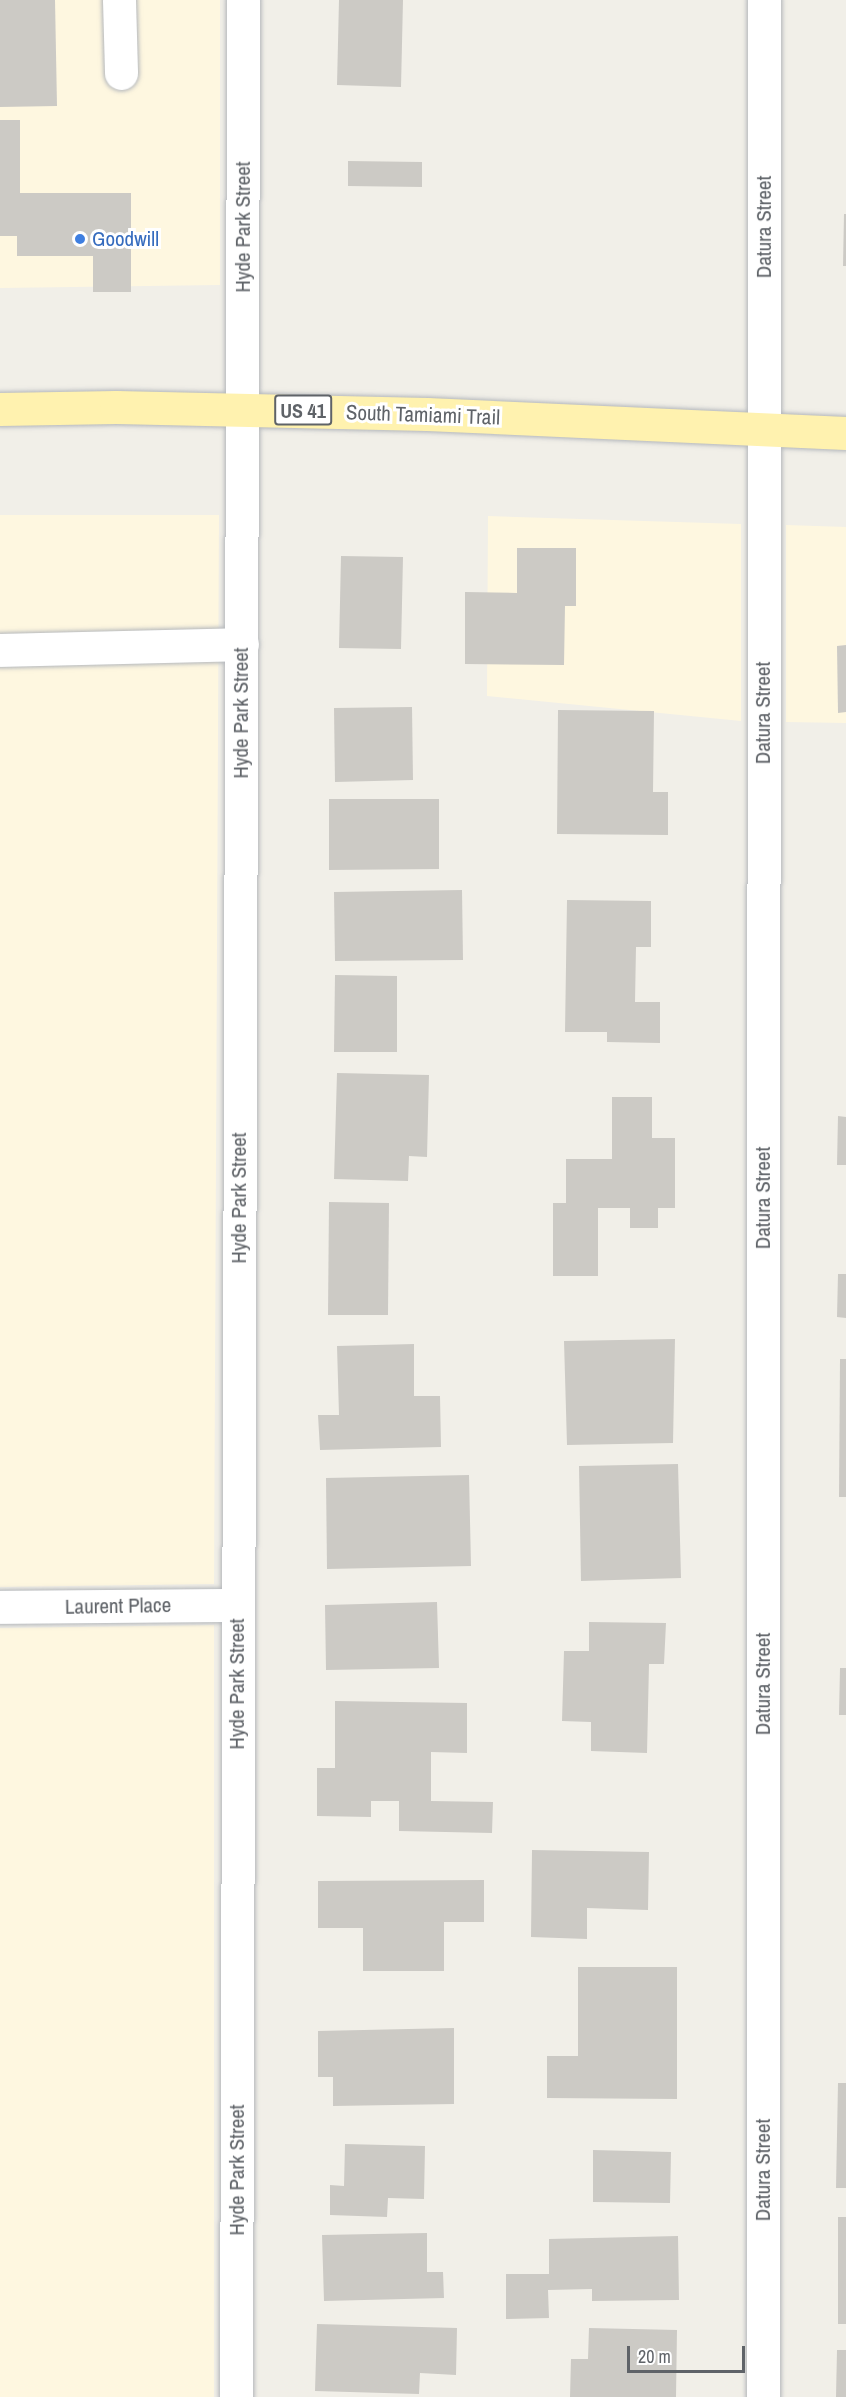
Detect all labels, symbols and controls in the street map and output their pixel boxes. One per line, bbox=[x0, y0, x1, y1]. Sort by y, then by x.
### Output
street label: Hyde Park Street bbox=[230, 161, 256, 293]
street label: Datura Street bbox=[751, 176, 777, 278]
place label: Goodwill bbox=[92, 226, 159, 252]
marker: Goodwill bbox=[73, 232, 87, 246]
road number: US 41 bbox=[273, 393, 333, 427]
street label: South Tamiami Trail bbox=[345, 400, 501, 430]
street label: Hyde Park Street bbox=[228, 647, 254, 779]
street label: Datura Street bbox=[750, 662, 776, 764]
street label: Hyde Park Street bbox=[226, 1132, 252, 1264]
street label: Datura Street bbox=[750, 1147, 776, 1249]
street label: Laurent Place bbox=[65, 1592, 171, 1620]
street label: Hyde Park Street bbox=[224, 1618, 250, 1750]
street label: Datura Street bbox=[750, 1633, 776, 1735]
street label: Hyde Park Street bbox=[224, 2104, 250, 2236]
street label: Datura Street bbox=[750, 2119, 776, 2221]
scale bar bbox=[630, 2334, 748, 2372]
text: 20 m bbox=[638, 2344, 671, 2369]

